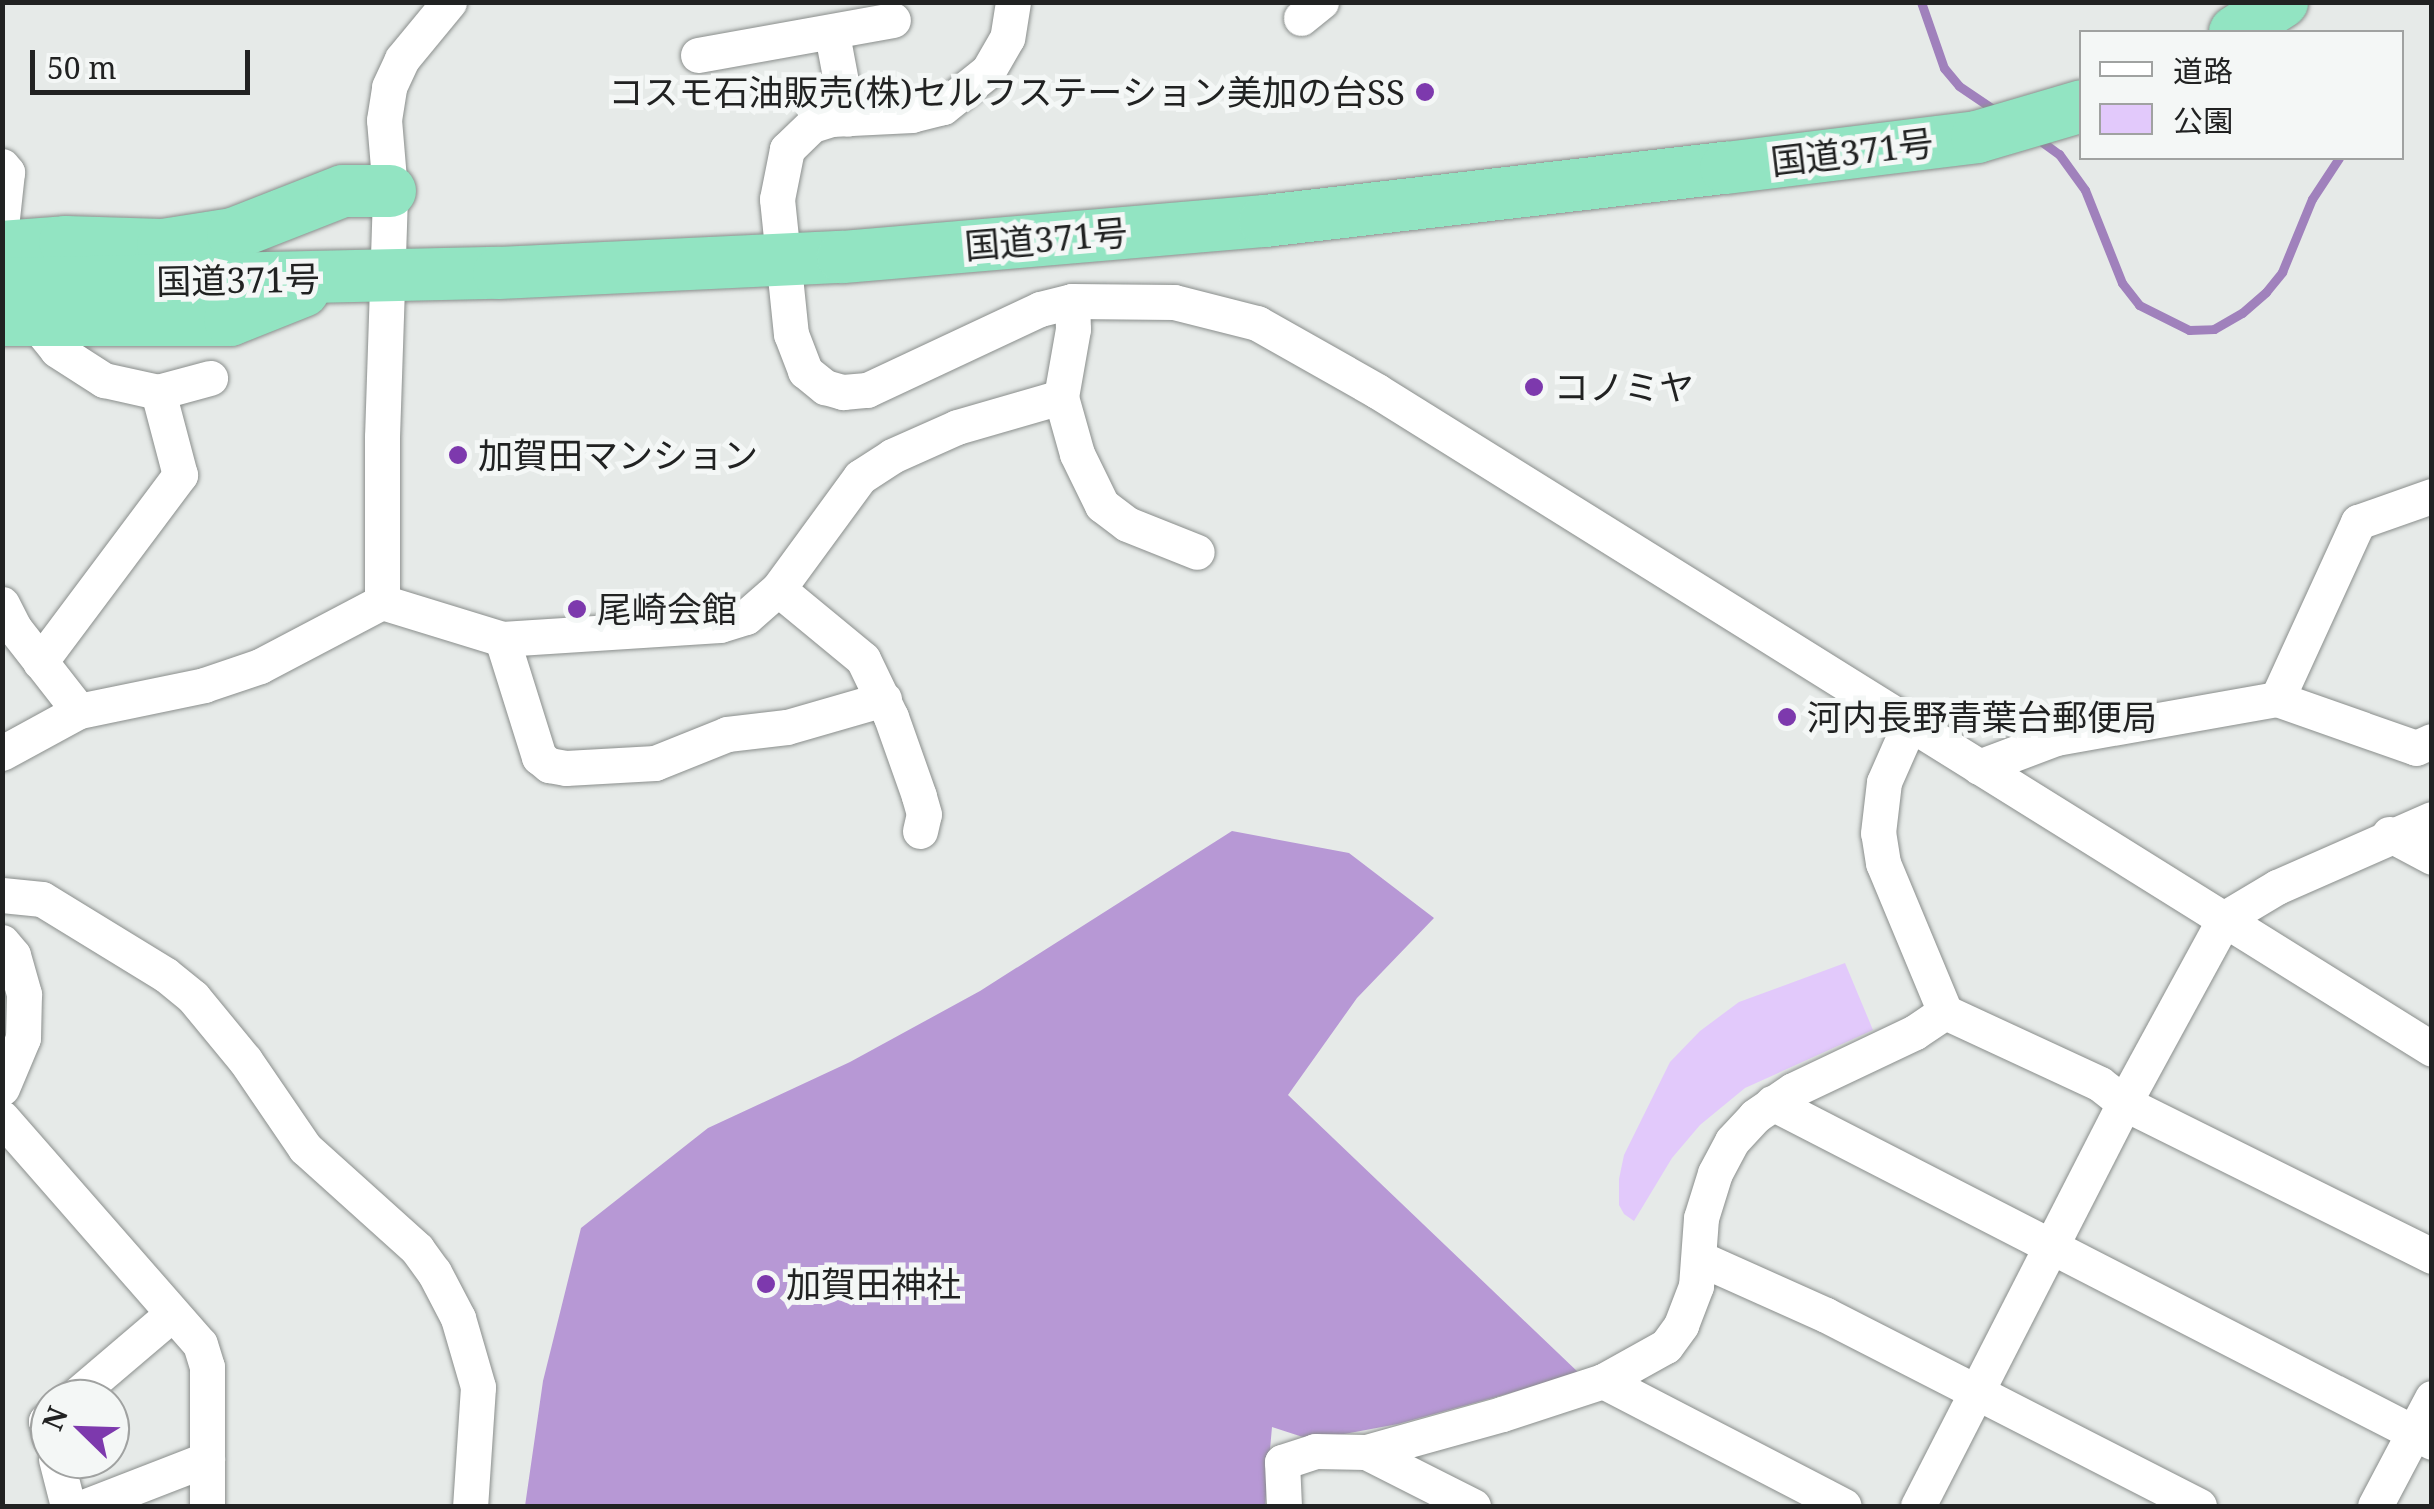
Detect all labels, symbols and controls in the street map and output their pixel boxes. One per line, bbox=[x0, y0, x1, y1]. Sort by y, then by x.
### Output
scale bar bbox=[35, 30, 255, 92]
legend bbox=[2079, 30, 2404, 160]
text: 50 m bbox=[47, 47, 117, 88]
text: 道路 bbox=[2173, 50, 2233, 91]
place label: コスモ石油販売(株)セルフステーション美加の台SS bbox=[608, 71, 1405, 113]
marker: コスモ石油販売(株)セルフステーション美加の台SS bbox=[1414, 81, 1436, 103]
text: 公園 bbox=[2173, 100, 2233, 141]
street label: 国道371号 bbox=[1768, 121, 1936, 183]
street label: 国道371号 bbox=[963, 211, 1129, 267]
street label: 国道371号 bbox=[156, 258, 320, 302]
place label: コノミヤ bbox=[1554, 366, 1694, 408]
marker: コノミヤ bbox=[1523, 376, 1545, 398]
place label: 加賀田マンション bbox=[478, 434, 758, 476]
marker: 加賀田マンション bbox=[447, 444, 469, 466]
place label: 尾崎会館 bbox=[597, 588, 737, 630]
marker: 尾崎会館 bbox=[566, 598, 588, 620]
place label: 河内長野青葉台郵便局 bbox=[1807, 696, 2157, 738]
marker: 河内長野青葉台郵便局 bbox=[1776, 706, 1798, 728]
place label: 加賀田神社 bbox=[786, 1263, 961, 1305]
marker: 加賀田神社 bbox=[755, 1273, 777, 1295]
north arrow bbox=[30, 1379, 130, 1479]
text: N bbox=[32, 1400, 76, 1436]

